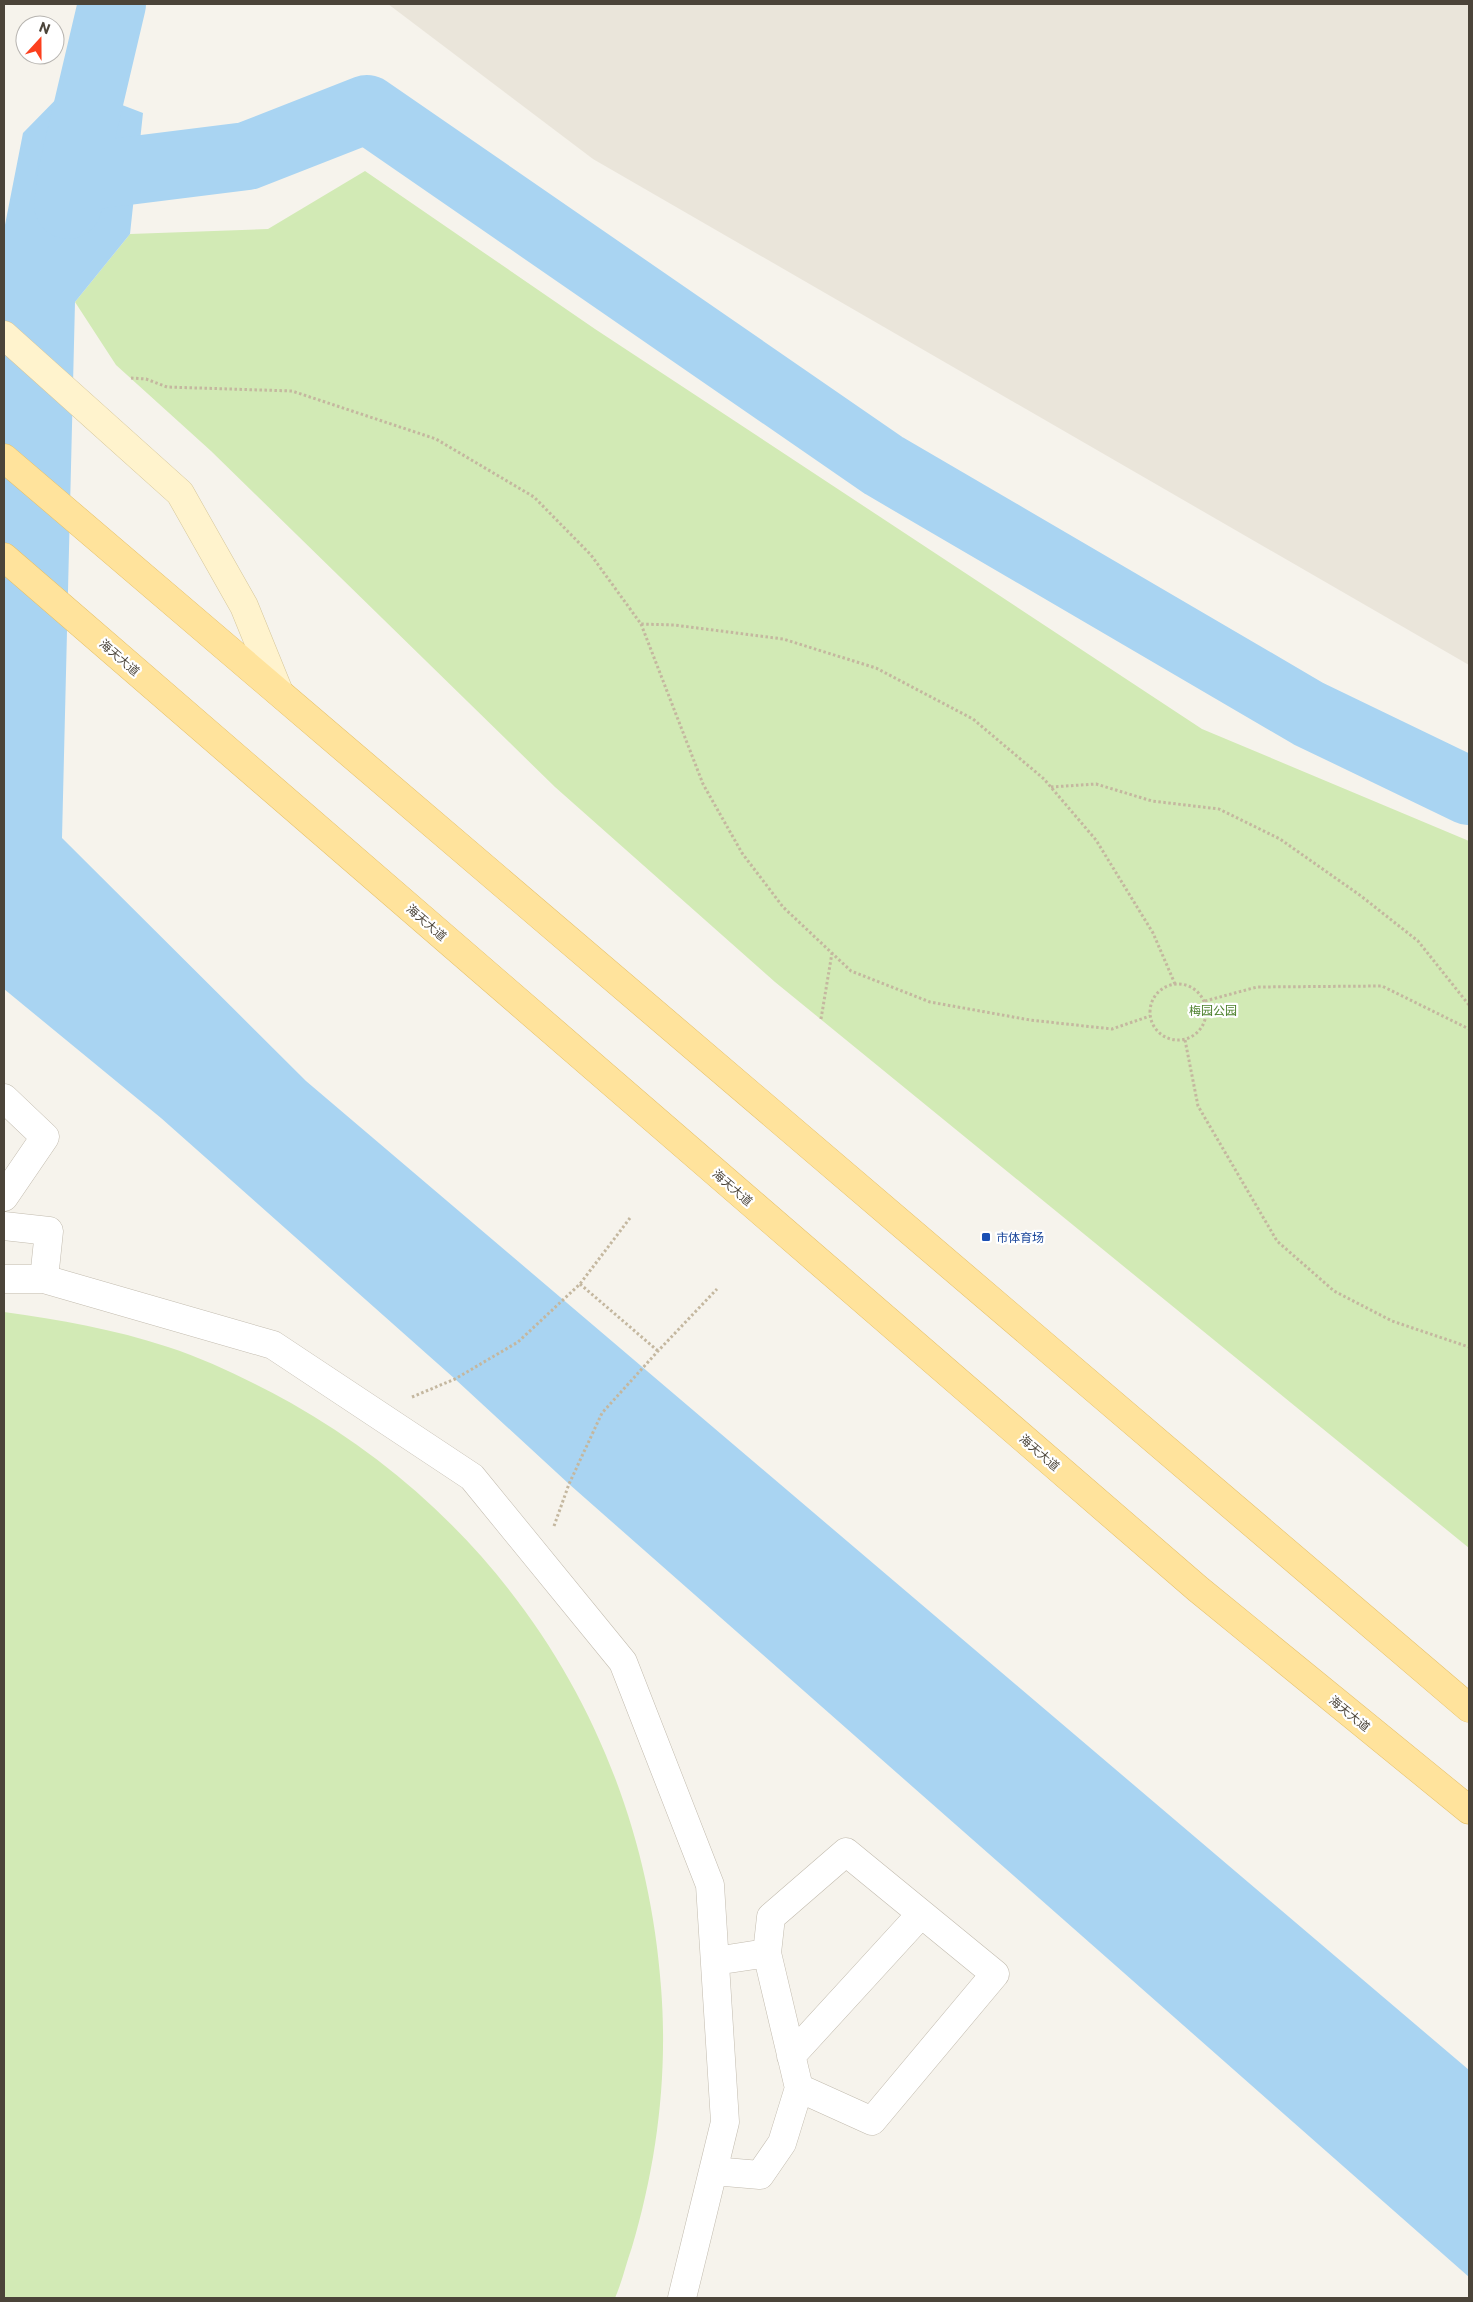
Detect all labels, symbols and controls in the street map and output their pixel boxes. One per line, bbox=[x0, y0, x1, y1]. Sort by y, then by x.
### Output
north arrow bbox=[15, 15, 65, 65]
text: N bbox=[37, 18, 53, 37]
street label: 海天大道 bbox=[97, 636, 143, 678]
street label: 海天大道 bbox=[404, 901, 450, 943]
park label: 梅园公园 bbox=[1189, 1003, 1237, 1017]
street label: 海天大道 bbox=[710, 1166, 756, 1208]
place label: 市体育场 bbox=[996, 1230, 1044, 1244]
marker: 市体育场 bbox=[980, 1231, 992, 1243]
street label: 海天大道 bbox=[1017, 1431, 1063, 1473]
street label: 海天大道 bbox=[1327, 1692, 1373, 1734]

